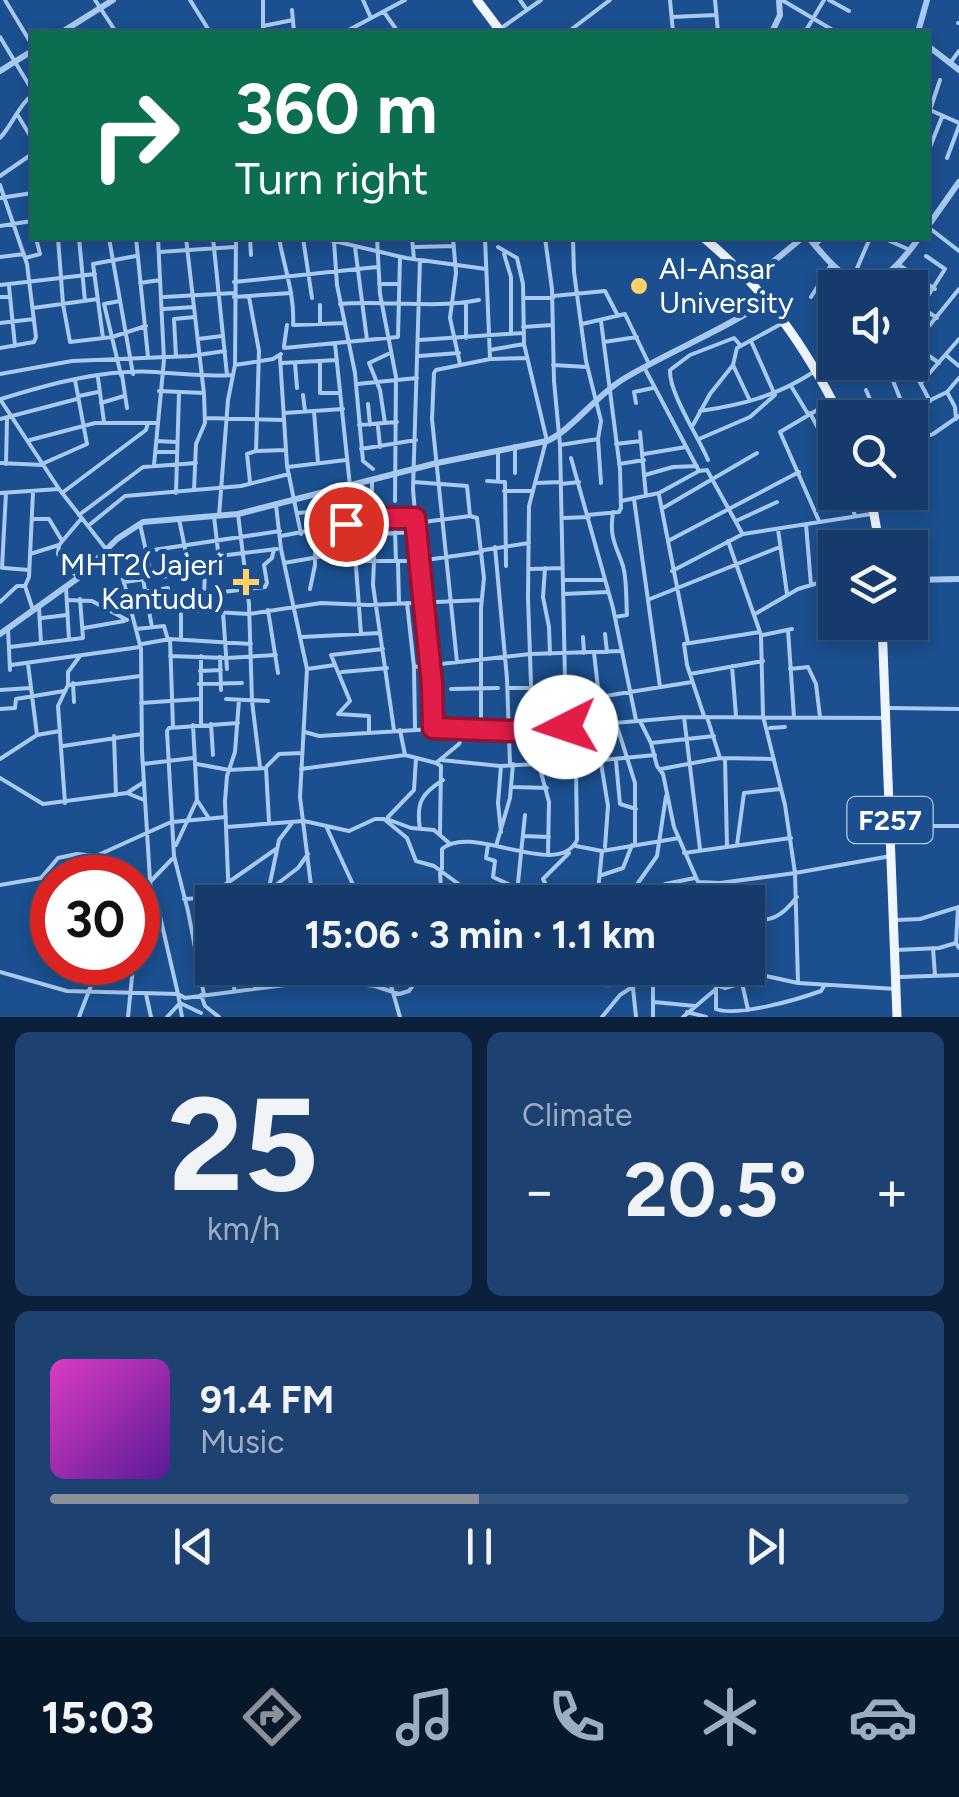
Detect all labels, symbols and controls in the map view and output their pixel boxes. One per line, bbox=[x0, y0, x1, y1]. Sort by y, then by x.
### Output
text: 360 m bbox=[235, 66, 438, 151]
icon: right bbox=[70, 70, 200, 200]
text: Turn right bbox=[235, 151, 428, 205]
place label: Al-Ansar University bbox=[659, 250, 794, 321]
map controls bbox=[818, 270, 928, 640]
button: sound bbox=[818, 270, 928, 380]
marker: Al-Ansar University bbox=[628, 275, 650, 297]
button: search bbox=[818, 400, 928, 510]
pin bbox=[304, 482, 389, 567]
icon: arrive bbox=[319, 497, 374, 552]
button: layers bbox=[818, 530, 928, 640]
place label: MHT2(Jajeri Kantudu) bbox=[60, 546, 224, 617]
marker: MHT2(Jajeri Kantudu) bbox=[233, 569, 259, 595]
position arrow bbox=[514, 675, 618, 779]
road number: F257 bbox=[848, 797, 932, 843]
speed limit sign: 30 bbox=[30, 855, 160, 985]
text: 15:06 · 3 min · 1.1 km bbox=[304, 912, 656, 958]
text: 25 bbox=[168, 1067, 319, 1223]
text: Climate bbox=[522, 1096, 633, 1134]
text: 20.5° bbox=[624, 1145, 807, 1235]
text: − bbox=[522, 1158, 556, 1224]
text: + bbox=[875, 1158, 909, 1224]
text: km/h bbox=[207, 1210, 280, 1248]
text: 91.4 FM bbox=[200, 1377, 334, 1423]
text: Music bbox=[200, 1423, 285, 1461]
icon: previous bbox=[166, 1519, 221, 1574]
icon: pause bbox=[452, 1519, 507, 1574]
icon: next bbox=[738, 1519, 793, 1574]
icon: directions bbox=[237, 1682, 307, 1752]
icon: music bbox=[390, 1682, 460, 1752]
icon: phone bbox=[542, 1682, 612, 1752]
icon: climate bbox=[695, 1682, 765, 1752]
icon: car bbox=[848, 1682, 918, 1752]
text: 15:03 bbox=[41, 1690, 154, 1744]

